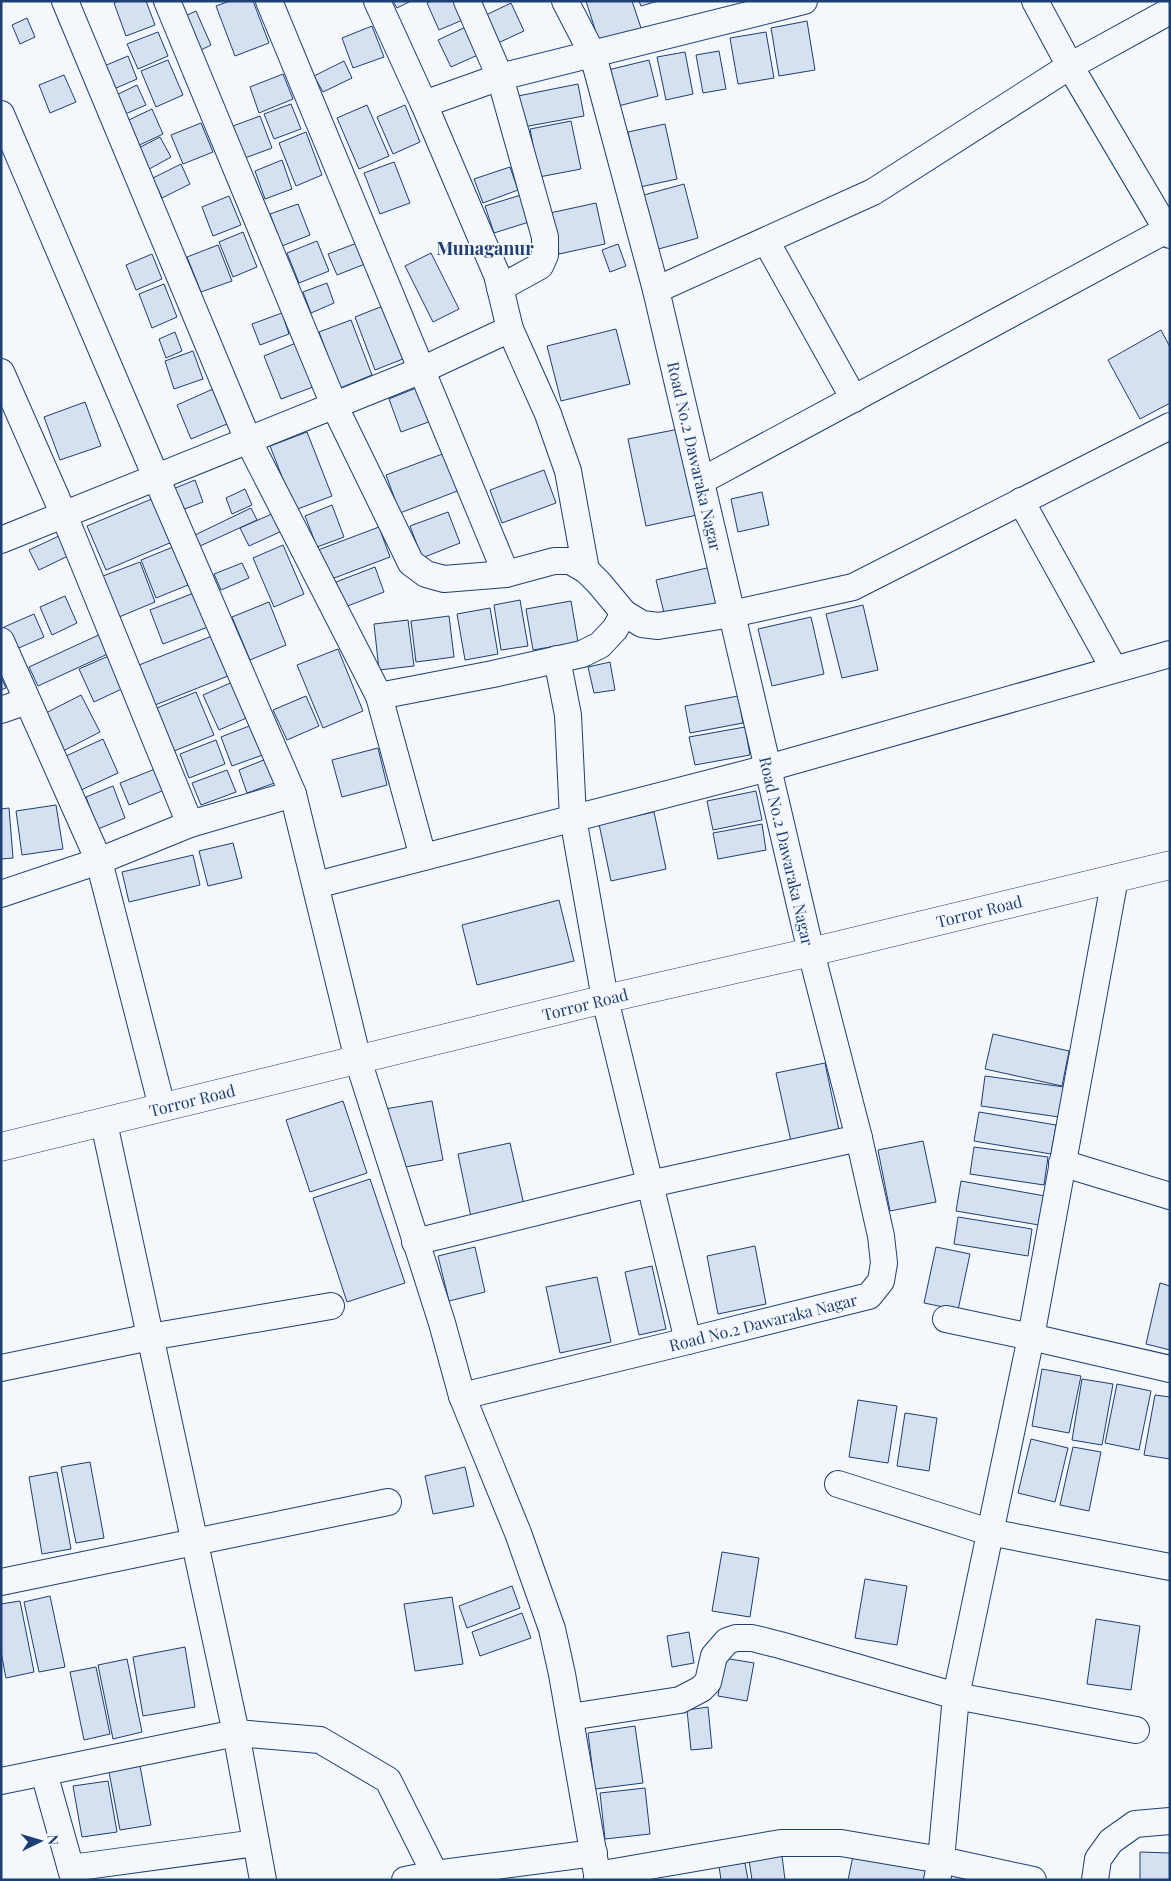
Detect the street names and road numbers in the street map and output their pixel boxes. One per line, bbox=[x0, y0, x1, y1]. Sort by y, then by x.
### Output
street label: Road No.2 Dawaraka Nagar bbox=[663, 360, 727, 552]
street label: Road No.2 Dawaraka Nagar bbox=[755, 755, 819, 947]
street label: Torror Road bbox=[934, 890, 1024, 932]
street label: Torror Road bbox=[540, 983, 630, 1025]
street label: Torror Road bbox=[147, 1079, 237, 1121]
street label: Road No.2 Dawaraka Nagar bbox=[667, 1288, 859, 1356]

